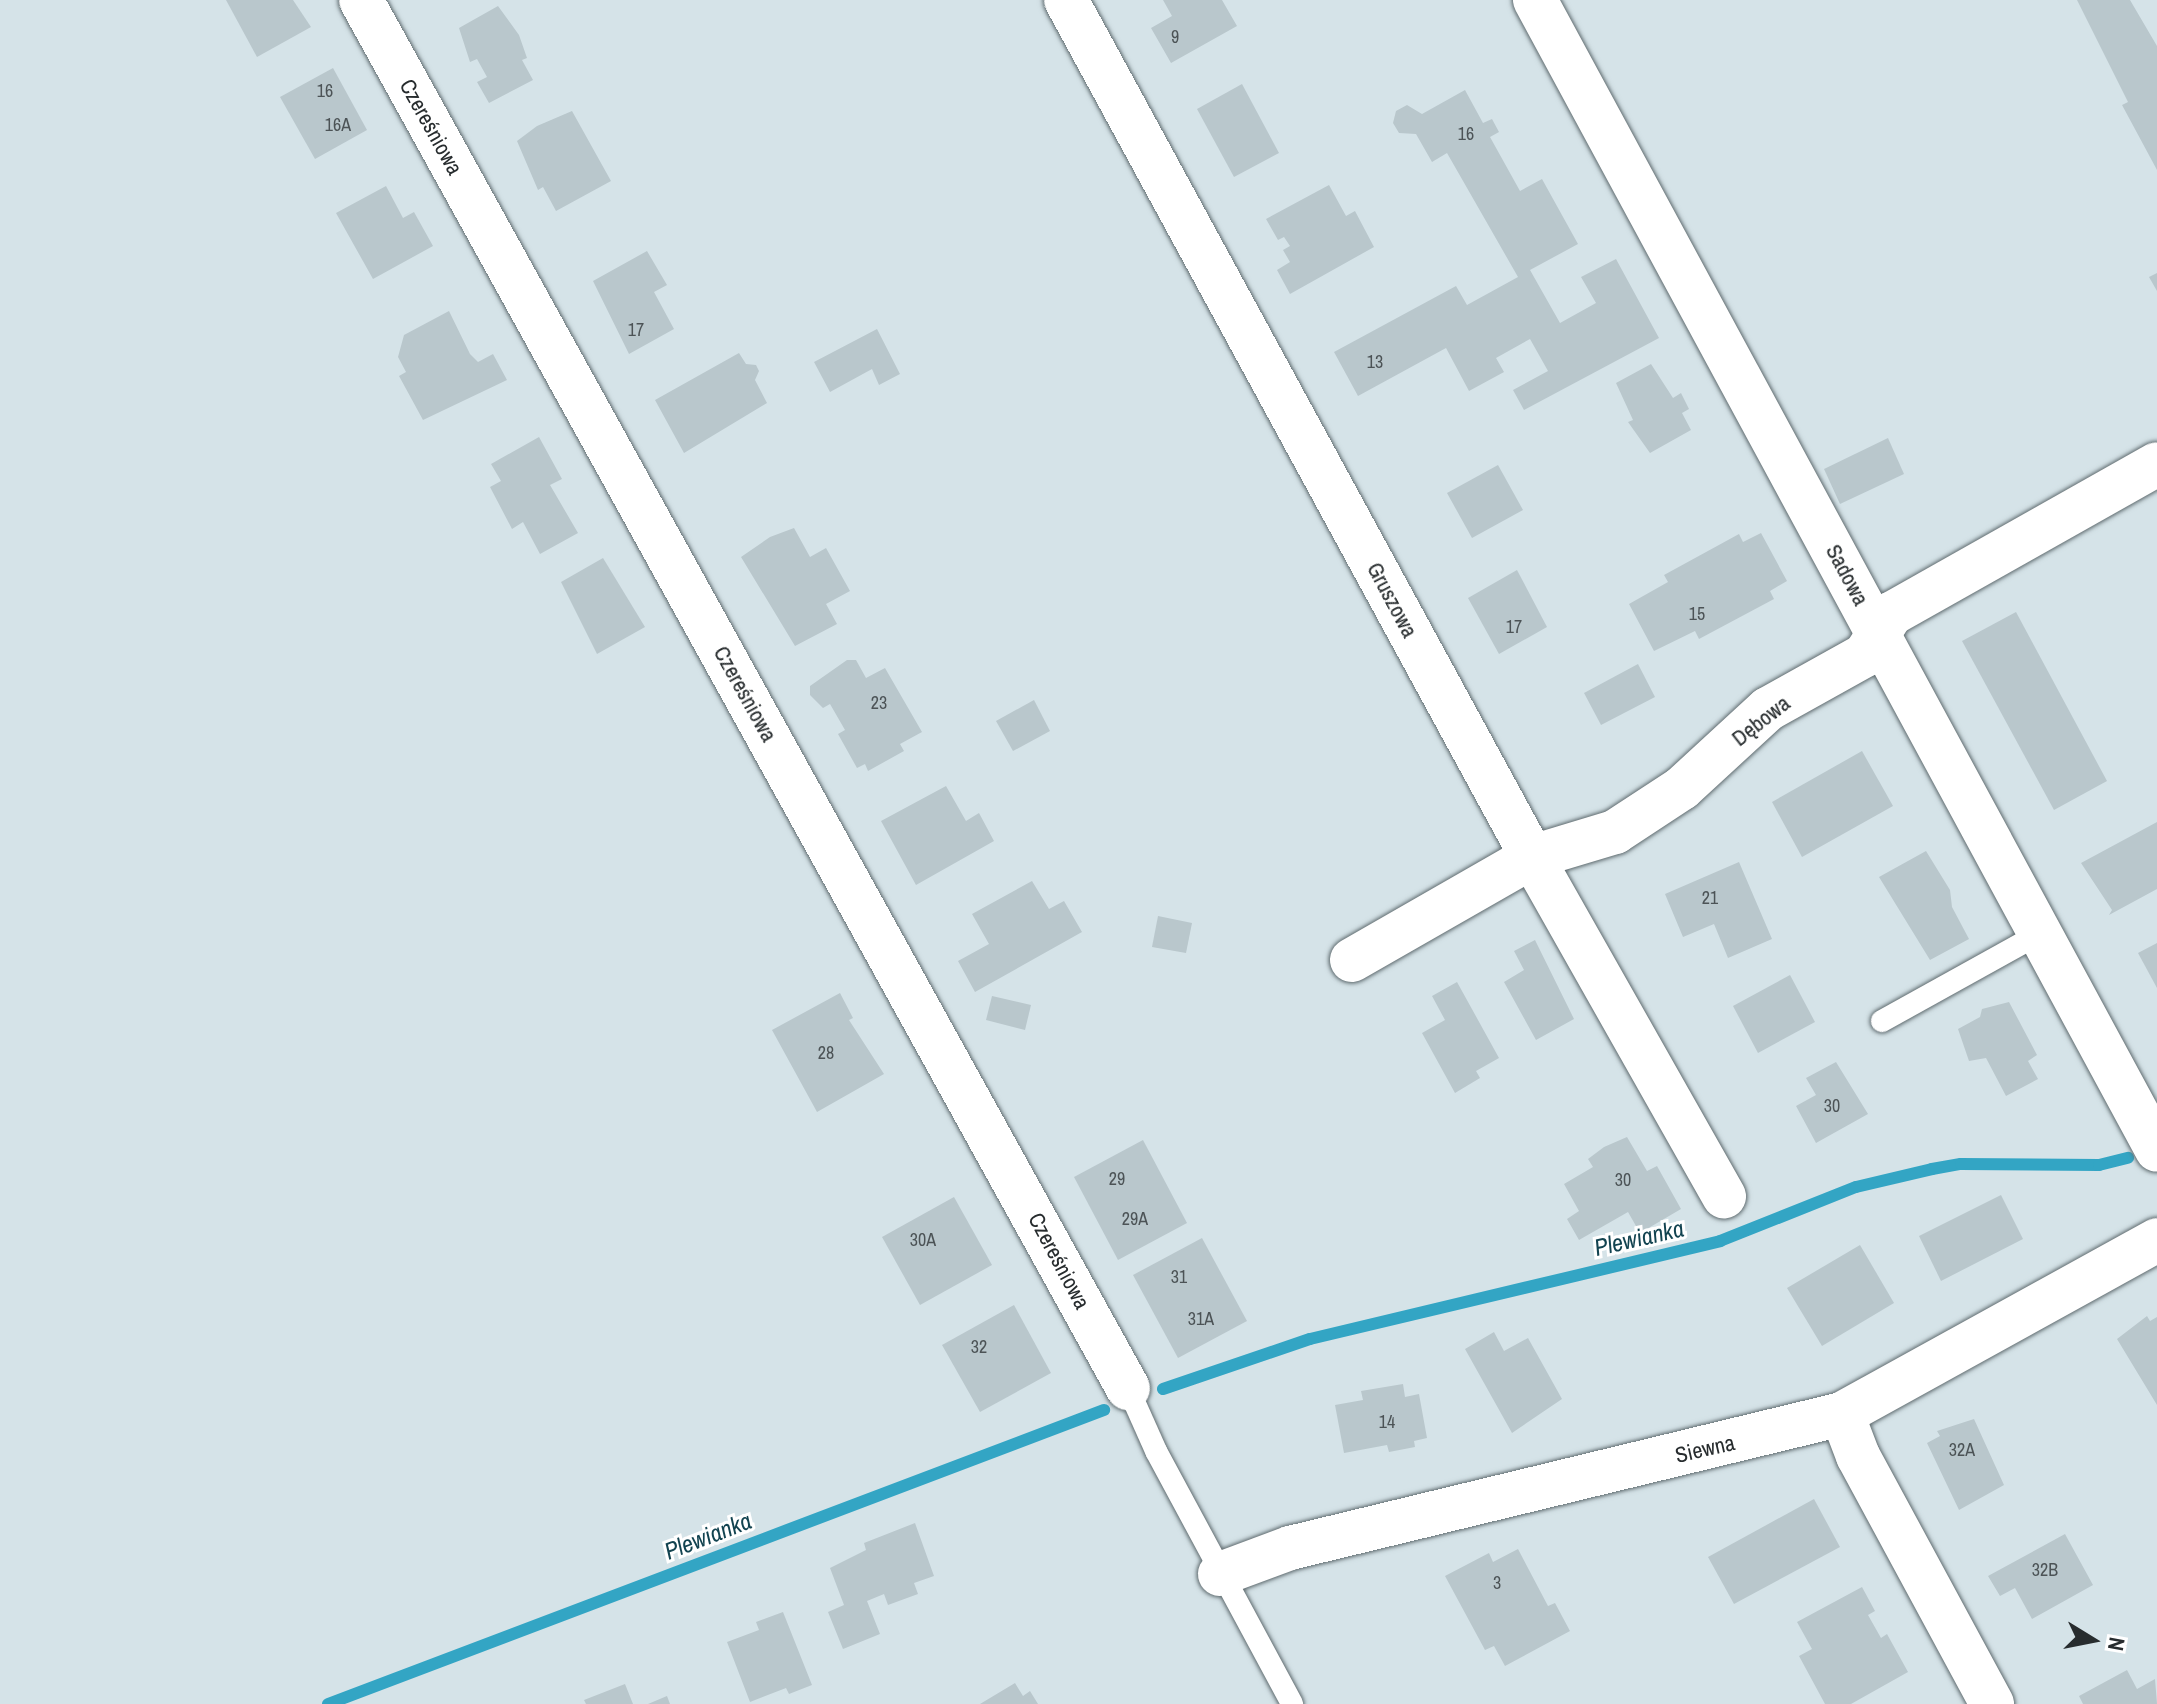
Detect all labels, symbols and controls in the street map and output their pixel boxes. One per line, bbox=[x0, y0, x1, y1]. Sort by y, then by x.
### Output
house number: 9 bbox=[1171, 26, 1179, 48]
street label: Czereśniowa bbox=[394, 75, 468, 179]
house number: 16 bbox=[317, 80, 333, 102]
house number: 16A bbox=[325, 114, 351, 136]
house number: 16 bbox=[1458, 123, 1474, 145]
house number: 17 bbox=[628, 319, 644, 341]
house number: 13 bbox=[1367, 351, 1383, 373]
street label: Sadowa bbox=[1820, 540, 1874, 610]
street label: Gruszowa bbox=[1361, 558, 1423, 642]
house number: 15 bbox=[1689, 603, 1705, 625]
house number: 17 bbox=[1506, 616, 1522, 638]
street label: Czereśniowa bbox=[708, 642, 782, 746]
street label: Dębowa bbox=[1727, 690, 1795, 752]
house number: 23 bbox=[871, 692, 887, 714]
house number: 21 bbox=[1702, 887, 1718, 909]
house number: 28 bbox=[818, 1042, 834, 1064]
house number: 30 bbox=[1824, 1095, 1840, 1117]
house number: 29 bbox=[1109, 1168, 1125, 1190]
house number: 30 bbox=[1615, 1169, 1631, 1191]
street label: Czereśniowa bbox=[1023, 1208, 1095, 1314]
house number: 29A bbox=[1122, 1208, 1148, 1230]
water label: Plewianka bbox=[1592, 1214, 1686, 1262]
house number: 30A bbox=[910, 1229, 936, 1251]
house number: 31 bbox=[1171, 1266, 1187, 1288]
house number: 31A bbox=[1188, 1308, 1214, 1330]
house number: 32 bbox=[971, 1336, 987, 1358]
house number: 14 bbox=[1379, 1411, 1395, 1433]
street label: Siewna bbox=[1673, 1429, 1737, 1469]
house number: 32A bbox=[1949, 1439, 1975, 1461]
water label: Plewianka bbox=[660, 1506, 756, 1566]
house number: 32B bbox=[2032, 1559, 2058, 1581]
house number: 3 bbox=[1493, 1572, 1501, 1594]
north arrow bbox=[2053, 1600, 2133, 1680]
text: N bbox=[2101, 1635, 2133, 1653]

